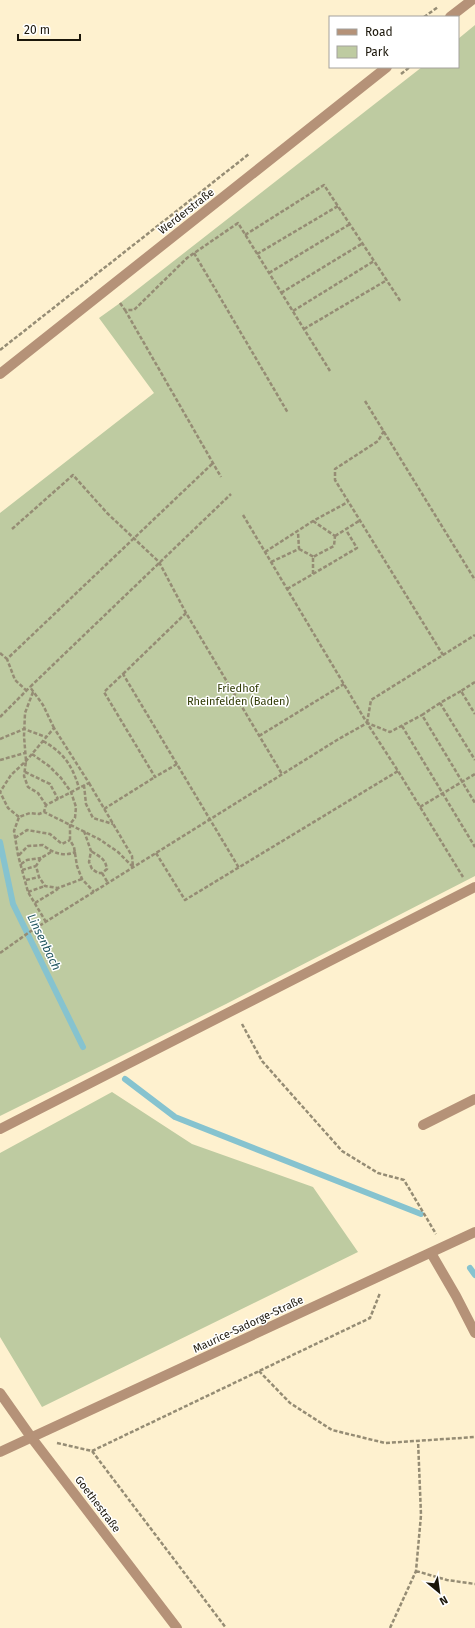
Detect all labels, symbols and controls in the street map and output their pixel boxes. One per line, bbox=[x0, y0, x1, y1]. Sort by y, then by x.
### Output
scale bar bbox=[18, 16, 80, 42]
legend bbox=[329, 16, 459, 68]
text: 20 m bbox=[24, 23, 50, 37]
text: Road bbox=[365, 25, 393, 39]
text: Park bbox=[365, 45, 389, 59]
street label: Werderstraße bbox=[156, 186, 217, 237]
park label: Friedhof Rheinfelden (Baden) bbox=[187, 682, 289, 708]
water label: Linsenbach bbox=[24, 911, 64, 973]
street label: Maurice-Sadorge-Straße bbox=[191, 1293, 305, 1356]
street label: Goethestraße bbox=[72, 1474, 123, 1535]
north arrow bbox=[419, 1572, 459, 1612]
text: N bbox=[437, 1593, 450, 1608]

